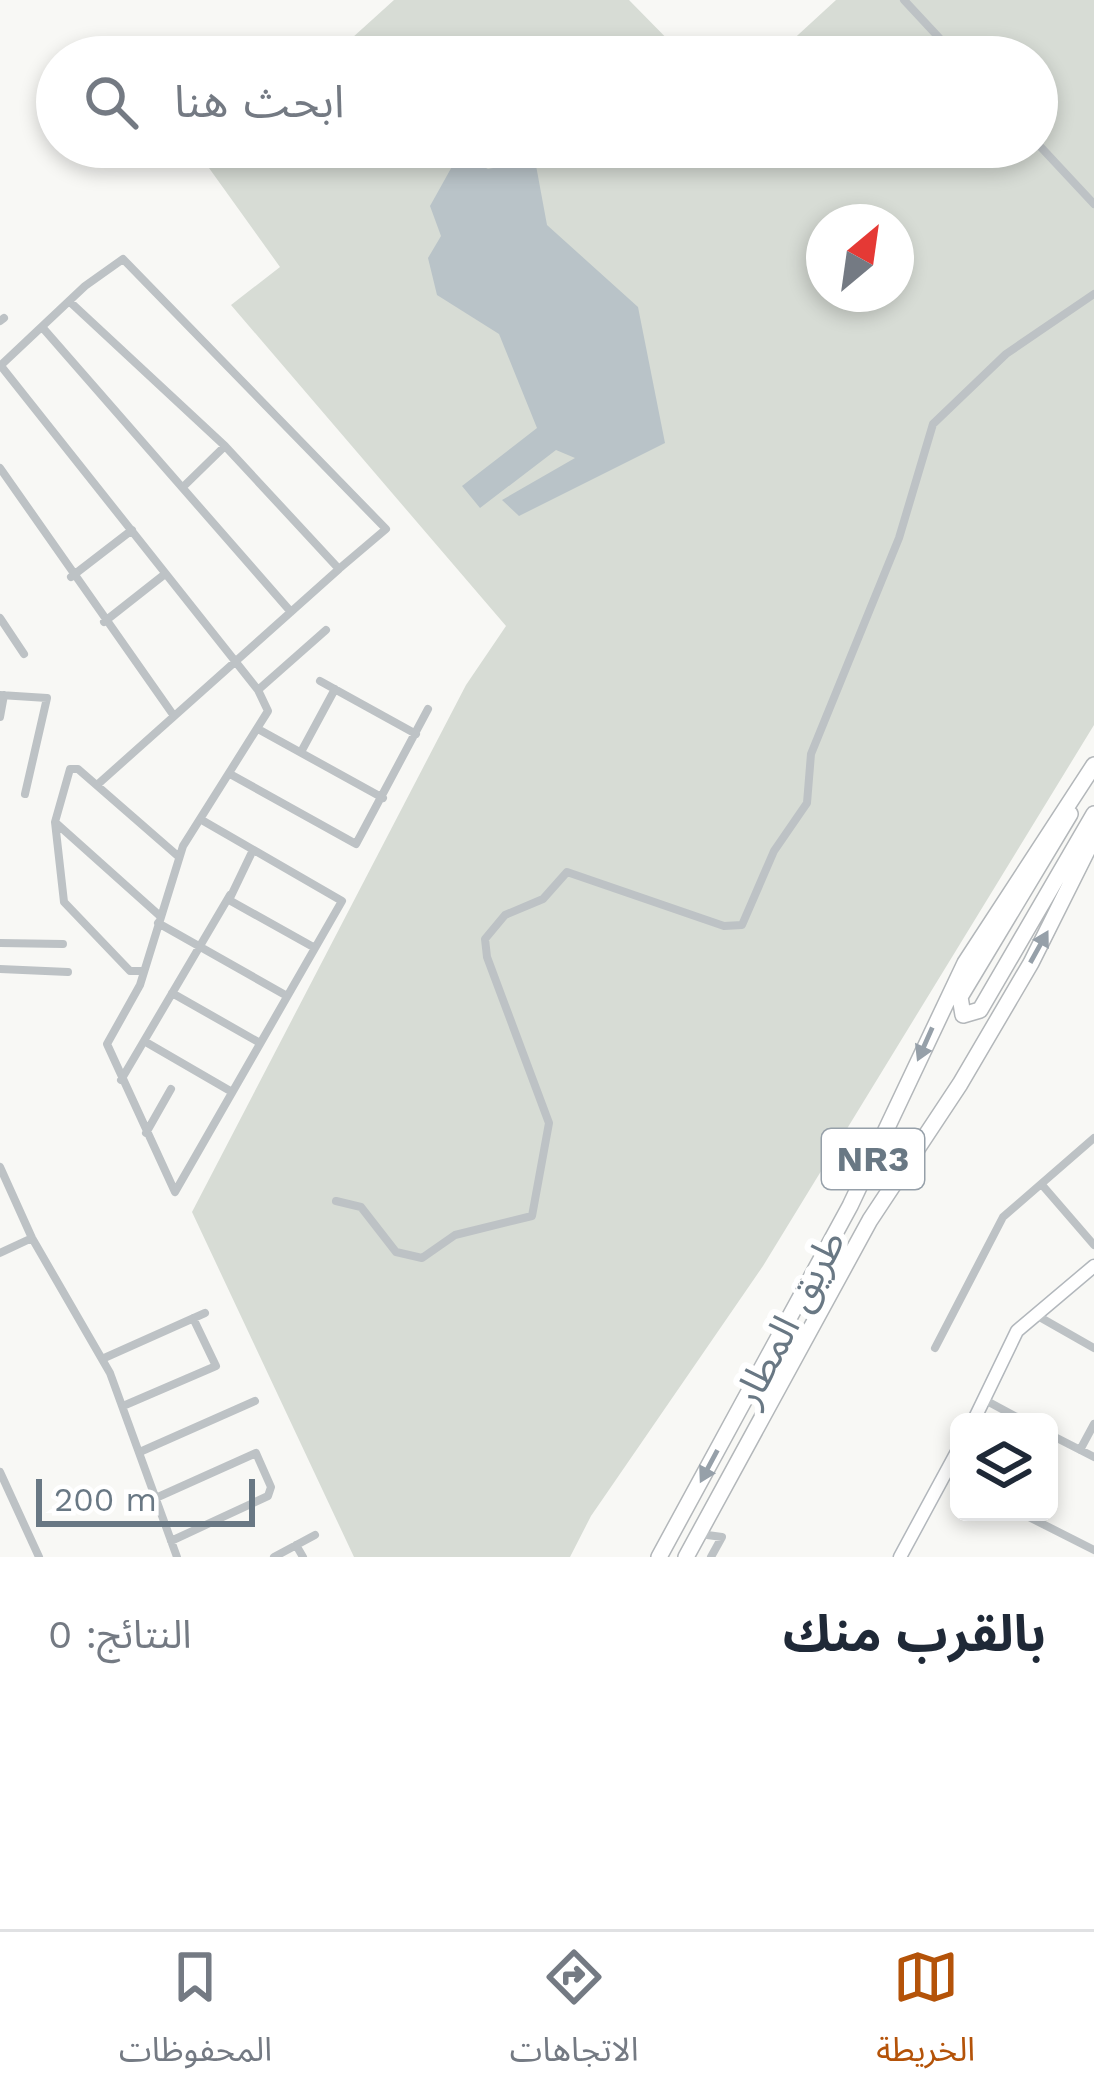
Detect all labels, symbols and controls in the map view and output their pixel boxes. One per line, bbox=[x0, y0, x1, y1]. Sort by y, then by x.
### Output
search box bbox=[36, 36, 1058, 168]
icon: search bbox=[78, 69, 144, 135]
text: ابحث هنا bbox=[174, 75, 344, 128]
north arrow bbox=[806, 204, 914, 312]
one-way arrow bbox=[1028, 930, 1049, 965]
one-way arrow bbox=[914, 1027, 934, 1062]
road number: NR3 bbox=[822, 1129, 924, 1189]
street label: طريق المطار bbox=[723, 1222, 856, 1415]
map controls bbox=[950, 1413, 1058, 1521]
button: layers bbox=[950, 1413, 1058, 1521]
one-way arrow bbox=[699, 1448, 720, 1483]
scale bar bbox=[36, 1473, 255, 1526]
text: 200 m bbox=[54, 1480, 157, 1519]
text: بالقرب منك bbox=[783, 1604, 1046, 1663]
text: النتائج: 0 bbox=[48, 1612, 192, 1657]
tab: المحفوظات bbox=[119, 1944, 272, 2085]
tab: الاتجاهات bbox=[510, 1944, 639, 2085]
tab: الخريطة bbox=[876, 1944, 975, 2085]

